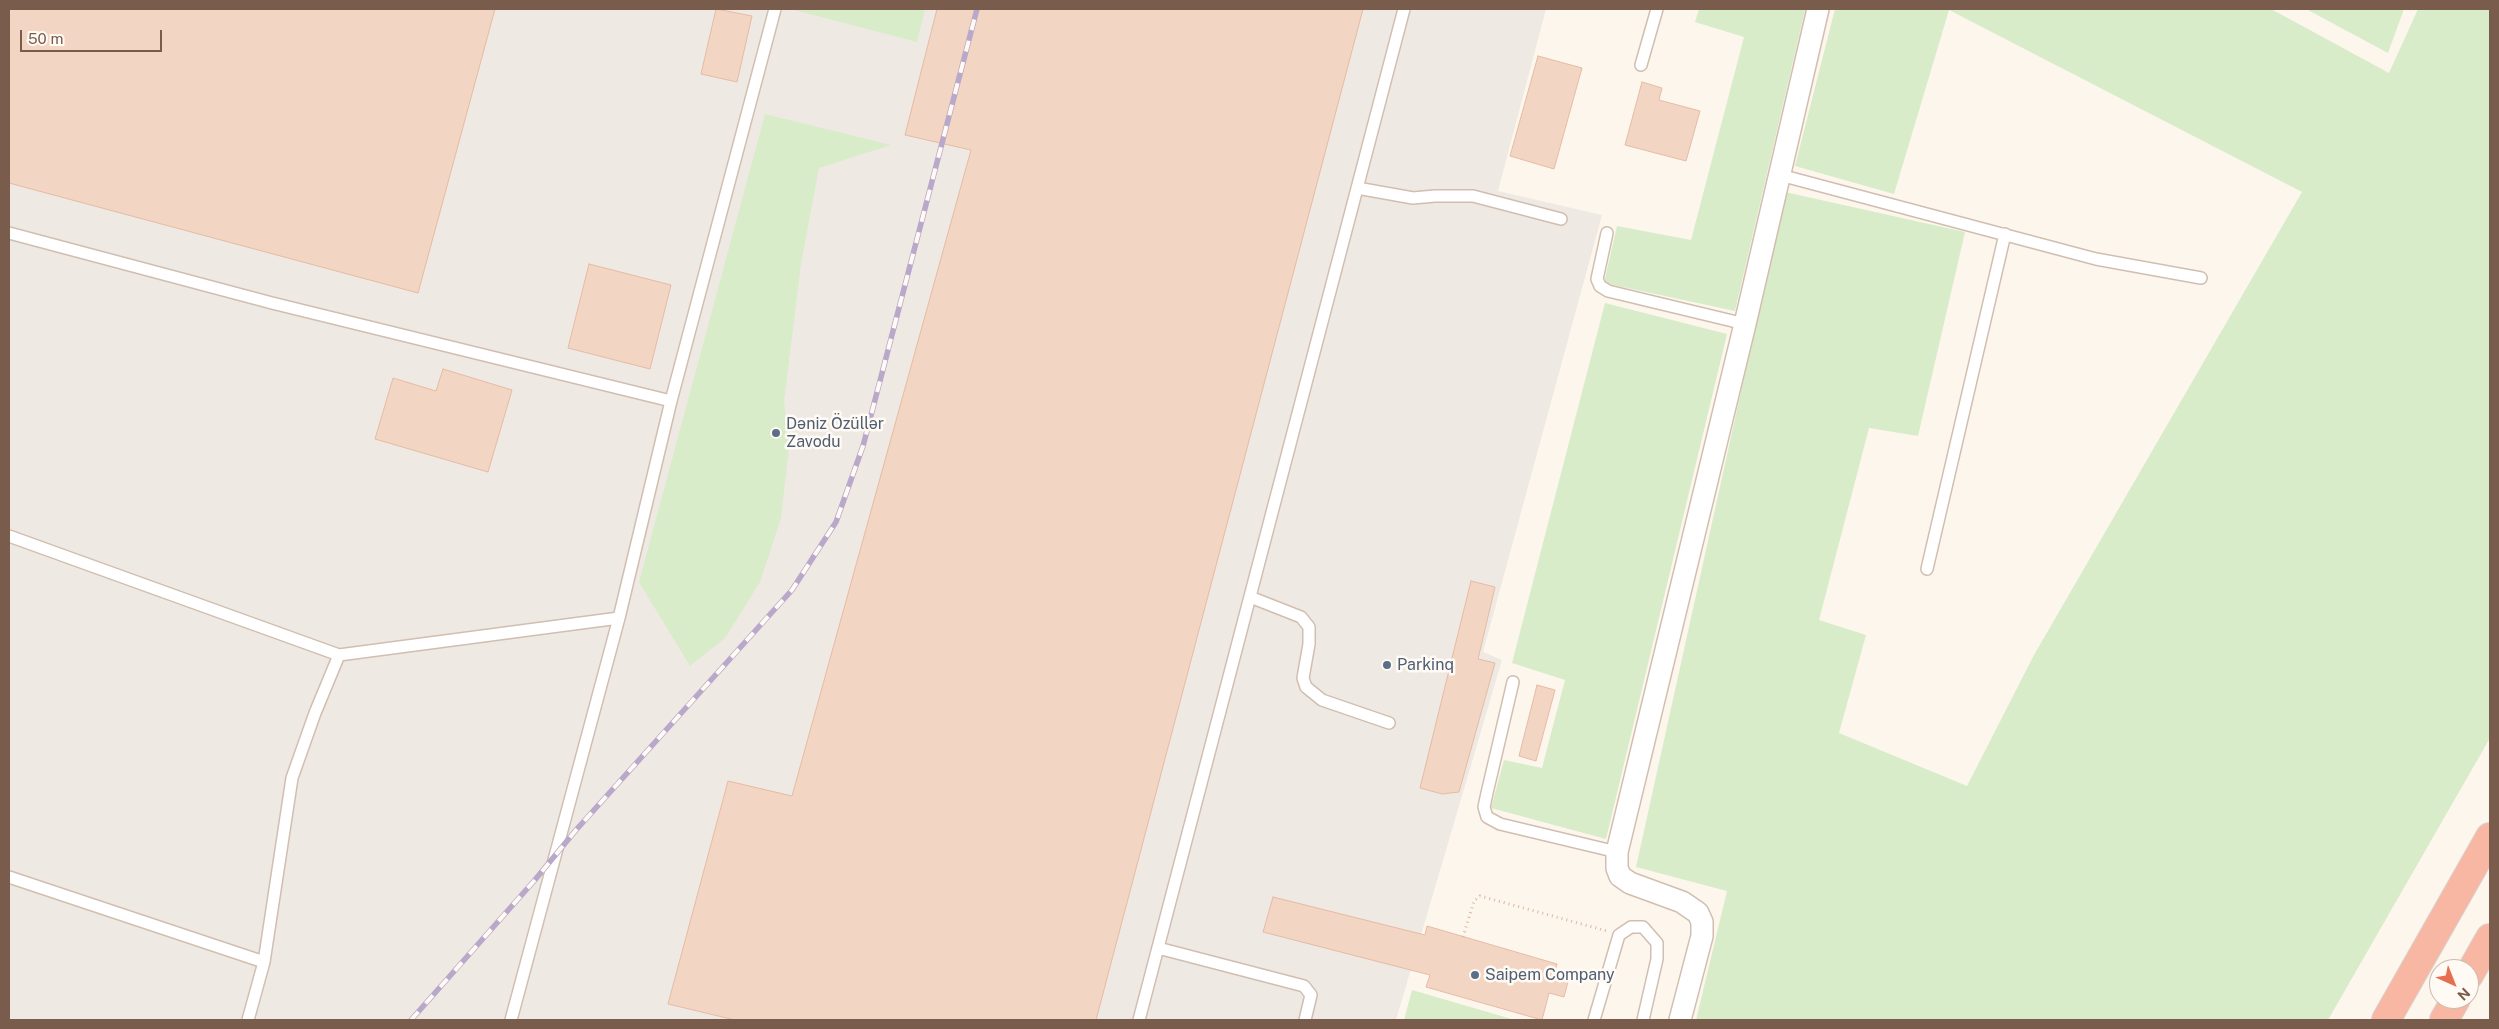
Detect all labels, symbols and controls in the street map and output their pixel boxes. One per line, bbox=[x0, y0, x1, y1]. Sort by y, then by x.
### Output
scale bar bbox=[22, 20, 165, 52]
text: 50 m bbox=[28, 30, 63, 47]
place label: Dəniz Özüllər Zavodu bbox=[786, 414, 884, 452]
marker: Dəniz Özüllər Zavodu bbox=[770, 427, 782, 439]
place label: Parkinq bbox=[1397, 655, 1454, 675]
marker: Parkinq bbox=[1381, 659, 1393, 671]
north arrow bbox=[2429, 959, 2479, 1009]
place label: Saipem Company bbox=[1485, 965, 1615, 985]
marker: Saipem Company bbox=[1469, 969, 1481, 981]
text: N bbox=[2454, 985, 2473, 1004]

